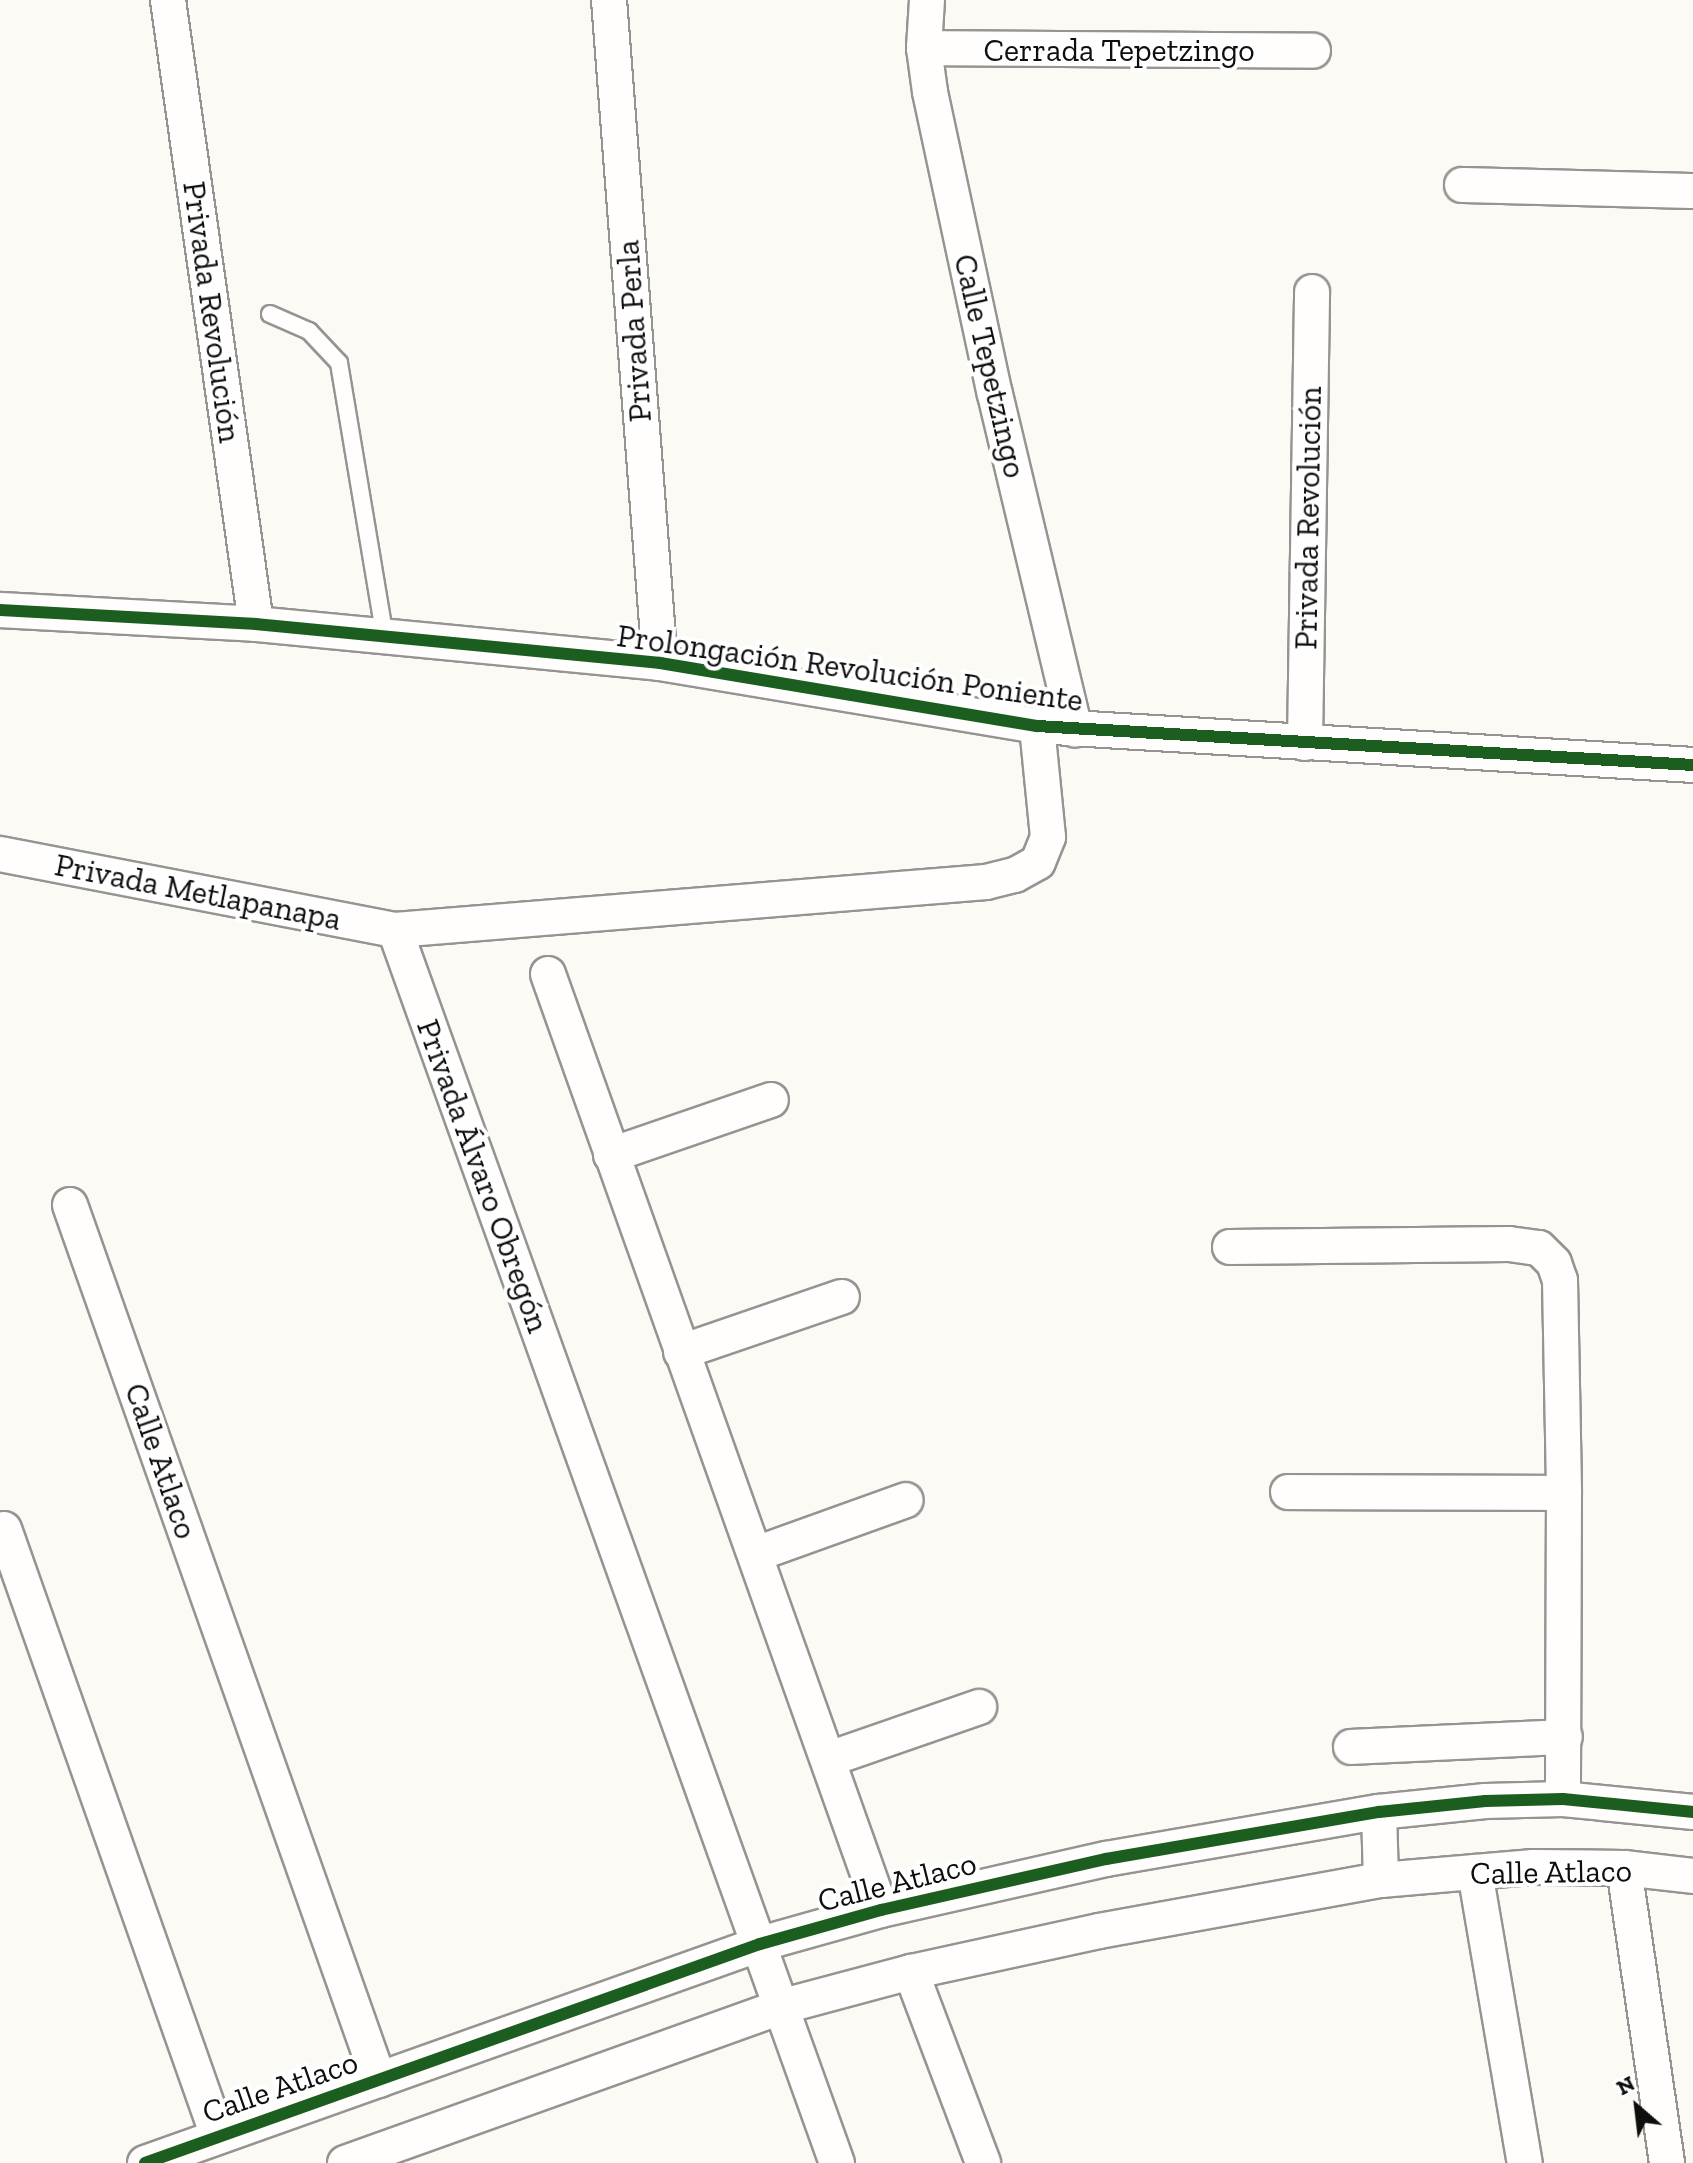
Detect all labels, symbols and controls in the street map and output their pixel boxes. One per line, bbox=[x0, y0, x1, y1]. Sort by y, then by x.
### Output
street label: Cerrada Tepetzingo bbox=[983, 31, 1255, 69]
street label: Privada Revolución bbox=[175, 179, 249, 445]
street label: Privada Perla bbox=[608, 239, 660, 423]
street label: Calle Tepetzingo bbox=[946, 250, 1034, 482]
street label: Privada Revolución bbox=[1287, 386, 1329, 650]
street label: Prolongación Revolución Poniente bbox=[615, 616, 1085, 720]
street label: Privada Metlapanapa bbox=[52, 845, 344, 939]
street label: Privada Álvaro Obregón bbox=[408, 1014, 558, 1338]
street label: Calle Atlaco bbox=[116, 1378, 206, 1544]
street label: Calle Atlaco bbox=[813, 1844, 981, 1920]
street label: Calle Atlaco bbox=[1469, 1851, 1633, 1893]
street label: Calle Atlaco bbox=[197, 2042, 363, 2132]
north arrow bbox=[1597, 2067, 1677, 2147]
text: N bbox=[1612, 2070, 1639, 2101]

